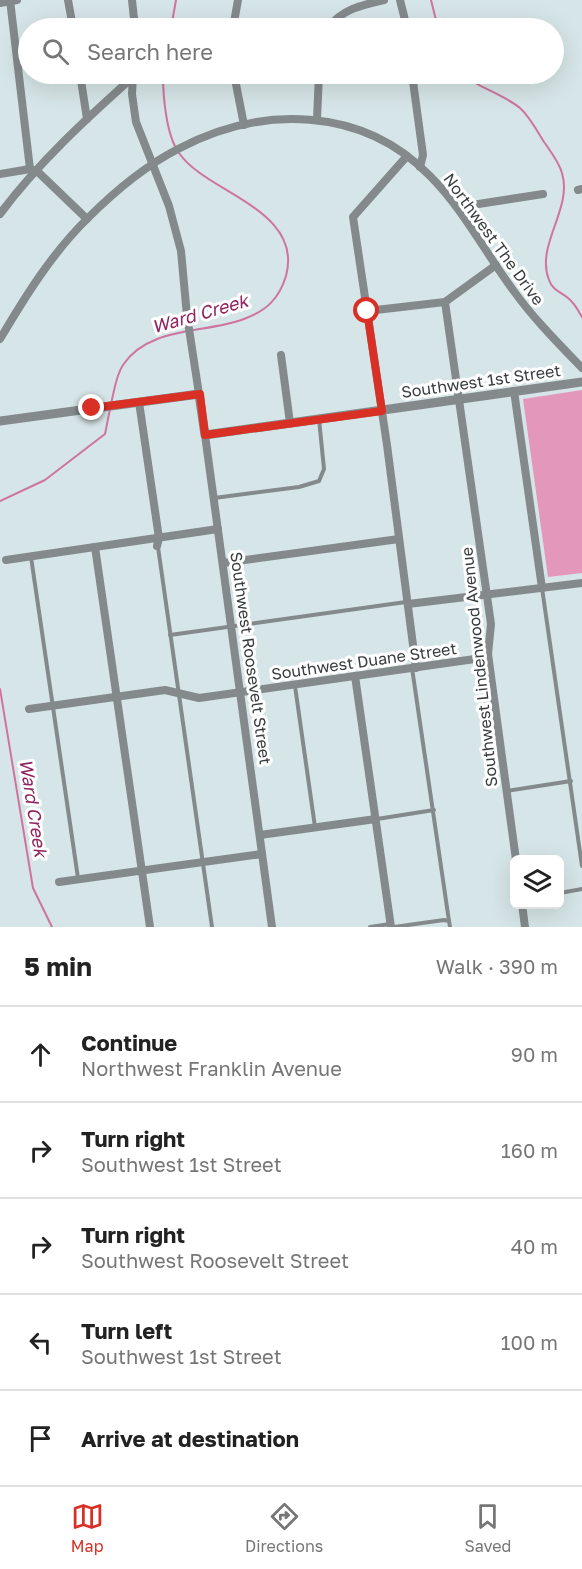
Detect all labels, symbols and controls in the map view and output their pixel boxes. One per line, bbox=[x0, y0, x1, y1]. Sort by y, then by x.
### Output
search box bbox=[18, 18, 564, 84]
icon: search bbox=[39, 35, 72, 68]
text: Search here bbox=[87, 38, 213, 65]
street label: Northwest The Drive bbox=[439, 169, 549, 309]
water label: Ward Creek bbox=[149, 288, 252, 337]
route start bbox=[353, 297, 379, 323]
street label: Southwest 1st Street bbox=[400, 360, 562, 402]
route end bbox=[78, 394, 104, 420]
street label: Southwest Lindenwood Avenue bbox=[456, 546, 502, 788]
street label: Southwest Roosevelt Street bbox=[226, 550, 276, 766]
street label: Southwest Duane Street bbox=[270, 638, 458, 684]
water label: Ward Creek bbox=[15, 757, 53, 860]
map controls bbox=[510, 855, 564, 909]
button: layers bbox=[510, 855, 564, 909]
text: 5 min bbox=[24, 951, 92, 982]
text: Walk · 390 m bbox=[436, 954, 558, 978]
text: Continue bbox=[81, 1029, 177, 1056]
icon: ahead bbox=[24, 1038, 57, 1071]
text: 90 m bbox=[511, 1042, 558, 1066]
text: Northwest Franklin Avenue bbox=[81, 1056, 342, 1080]
text: Turn right bbox=[81, 1125, 185, 1152]
icon: right bbox=[24, 1134, 57, 1167]
text: 160 m bbox=[501, 1138, 558, 1162]
text: Southwest 1st Street bbox=[81, 1152, 282, 1176]
text: Turn right bbox=[81, 1221, 185, 1248]
icon: right bbox=[24, 1230, 57, 1263]
text: 40 m bbox=[511, 1234, 558, 1258]
text: Southwest Roosevelt Street bbox=[81, 1248, 349, 1272]
text: Turn left bbox=[81, 1317, 172, 1344]
icon: left bbox=[24, 1326, 57, 1359]
text: 100 m bbox=[501, 1330, 558, 1354]
text: Southwest 1st Street bbox=[81, 1344, 282, 1368]
icon: arrive bbox=[24, 1422, 57, 1455]
text: Arrive at destination bbox=[81, 1425, 299, 1452]
tab: Map bbox=[71, 1500, 104, 1556]
tab: Directions bbox=[245, 1500, 323, 1556]
tab: Saved bbox=[465, 1500, 511, 1556]

